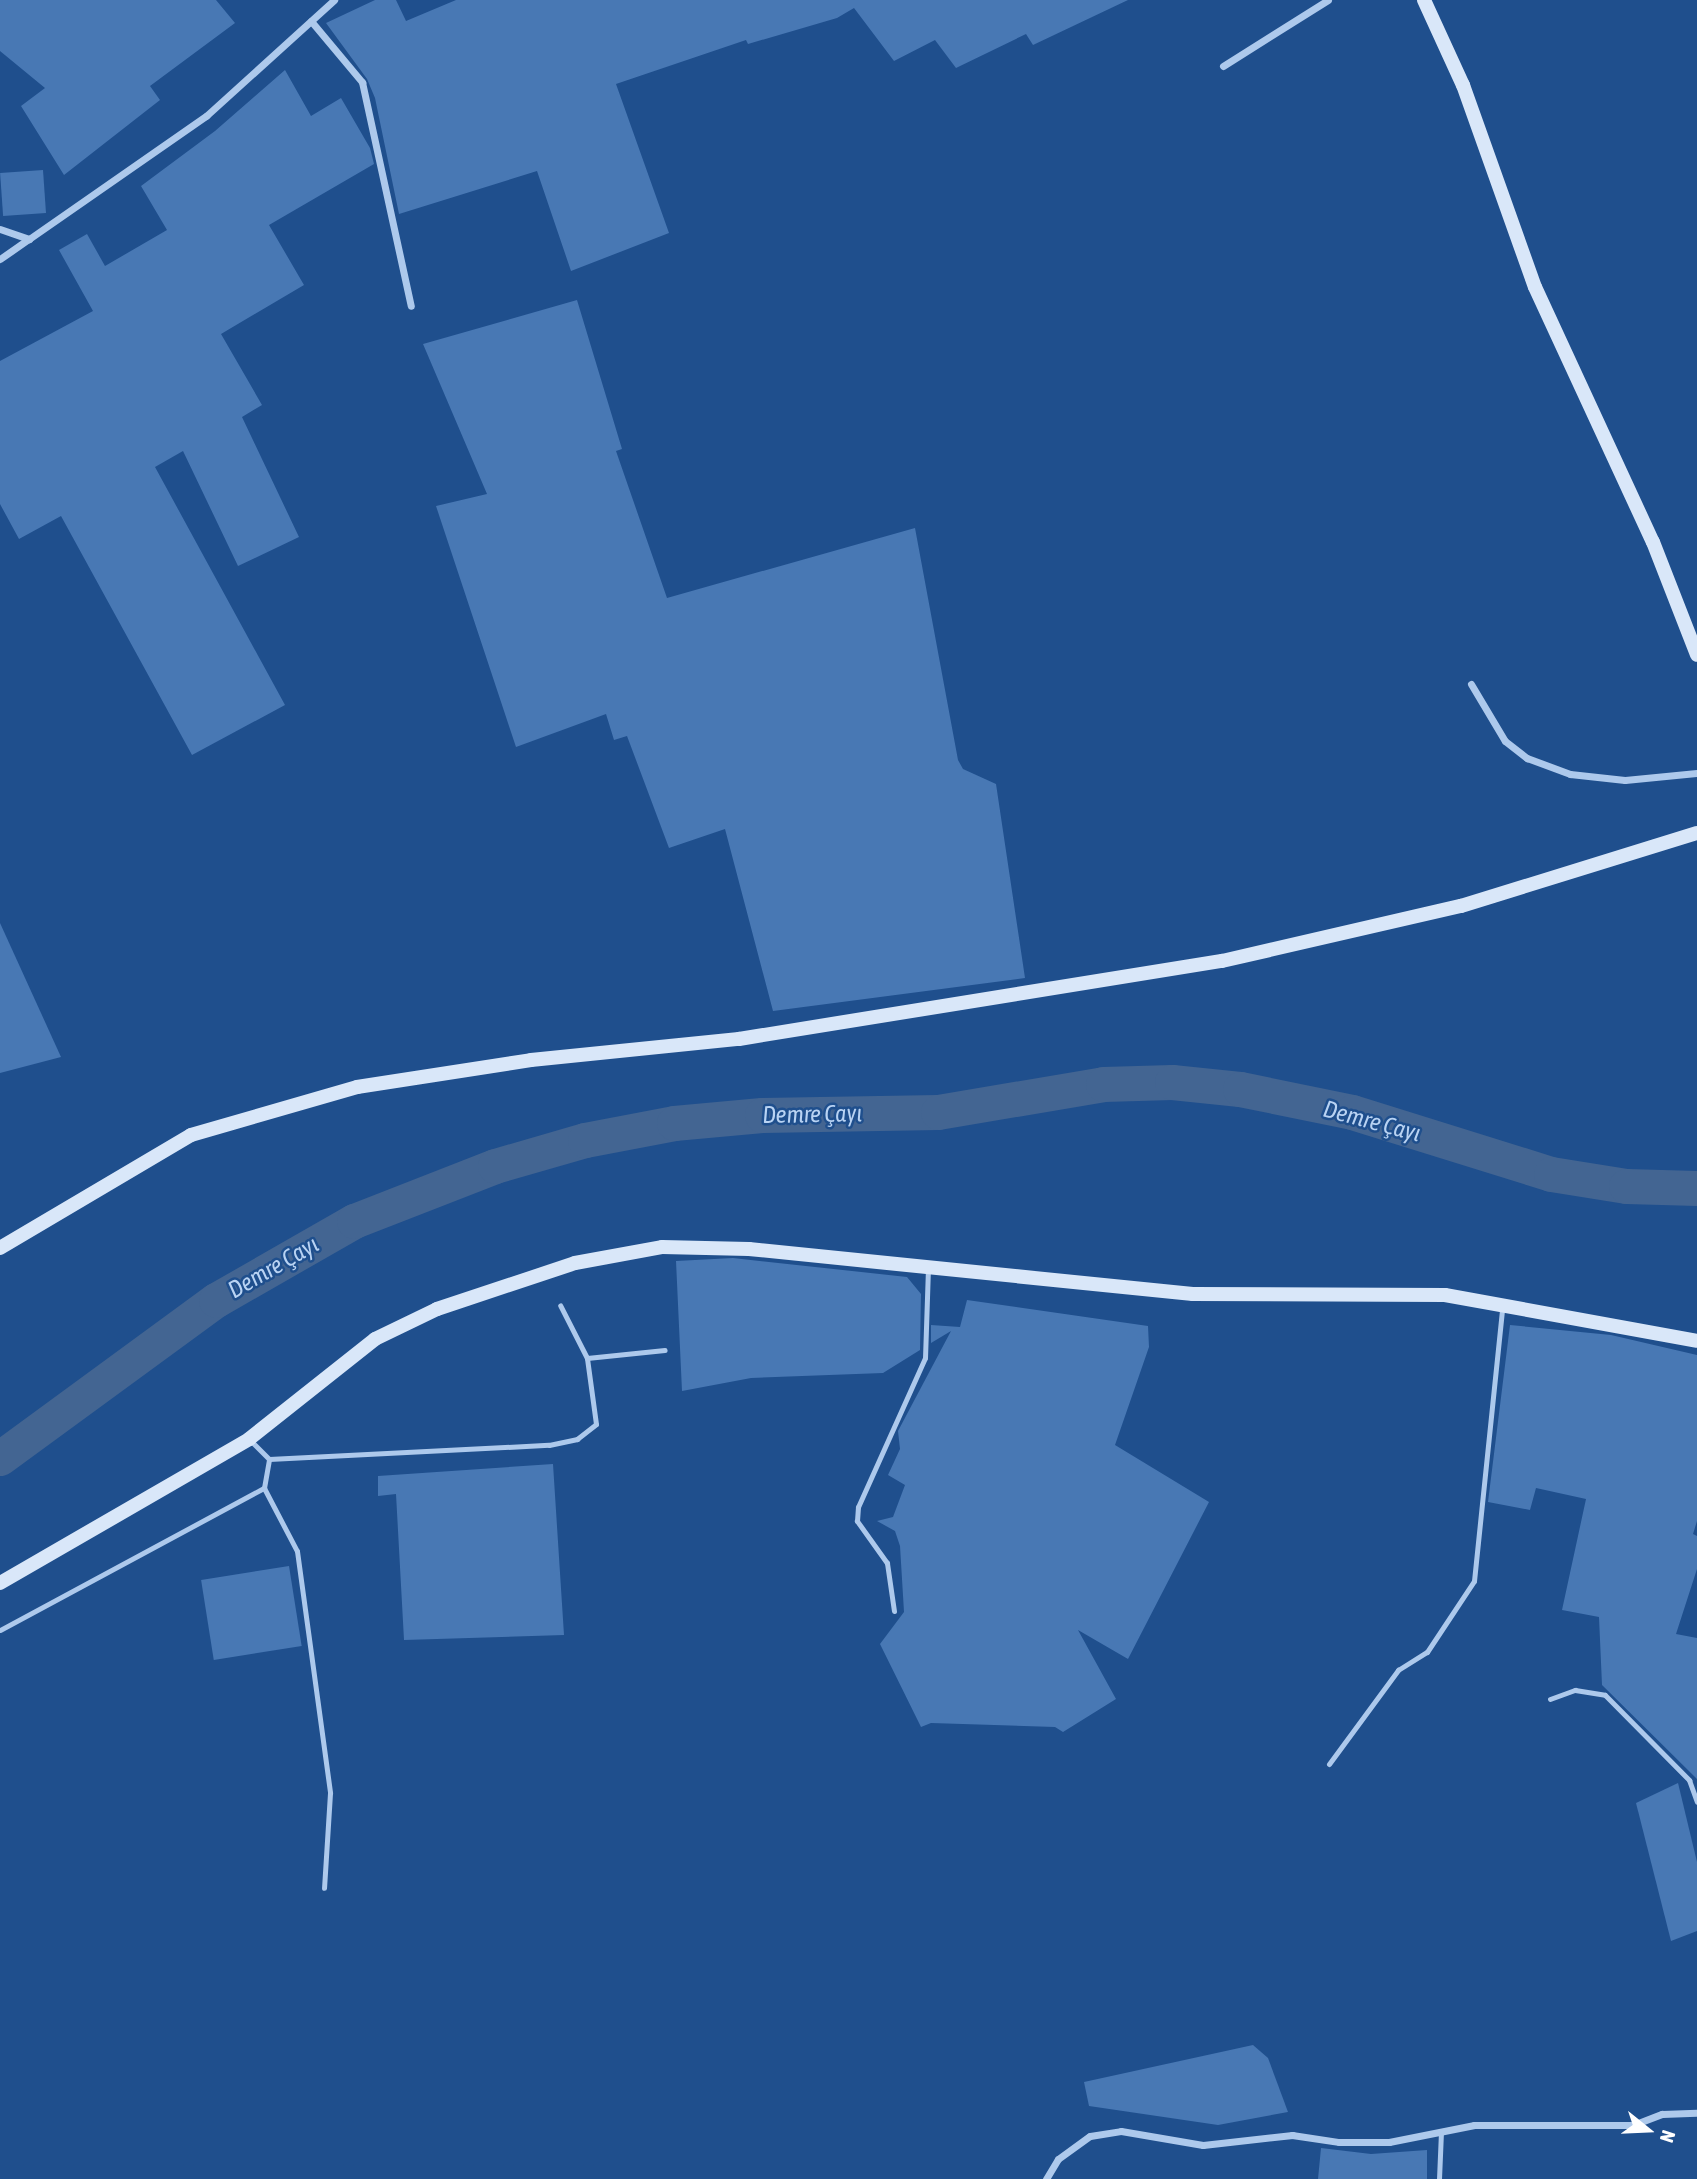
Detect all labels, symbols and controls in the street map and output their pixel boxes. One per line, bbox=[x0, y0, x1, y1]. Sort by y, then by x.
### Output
water label: Demre Çayı bbox=[1320, 1094, 1424, 1148]
water label: Demre Çayı bbox=[762, 1099, 862, 1129]
water label: Demre Çayı bbox=[223, 1230, 323, 1304]
north arrow bbox=[1613, 2095, 1683, 2165]
text: N bbox=[1656, 2128, 1680, 2145]

